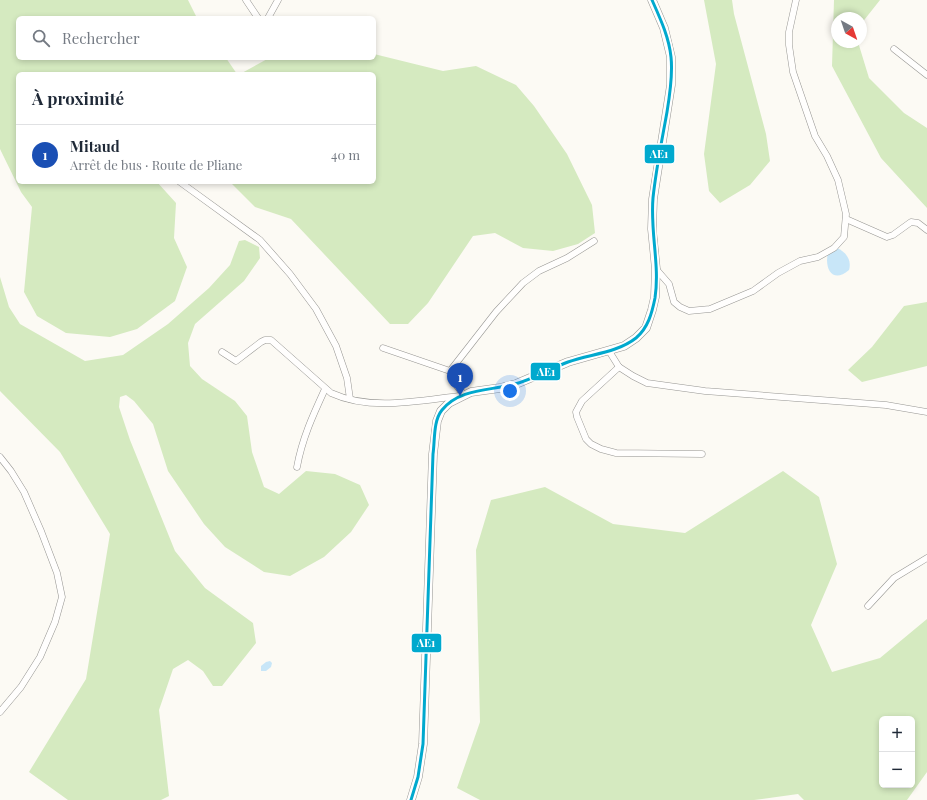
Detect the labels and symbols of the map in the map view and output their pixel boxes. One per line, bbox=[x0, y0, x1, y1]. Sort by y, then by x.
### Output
north arrow bbox=[831, 12, 867, 48]
line badge: AE1 bbox=[644, 144, 675, 164]
text: AE1 bbox=[649, 146, 668, 161]
line badge: AE1 bbox=[530, 362, 561, 381]
pin: 1 bbox=[447, 363, 473, 396]
text: AE1 bbox=[536, 364, 555, 379]
your location bbox=[500, 381, 520, 401]
line badge: AE1 bbox=[411, 633, 442, 653]
text: AE1 bbox=[416, 635, 435, 650]

